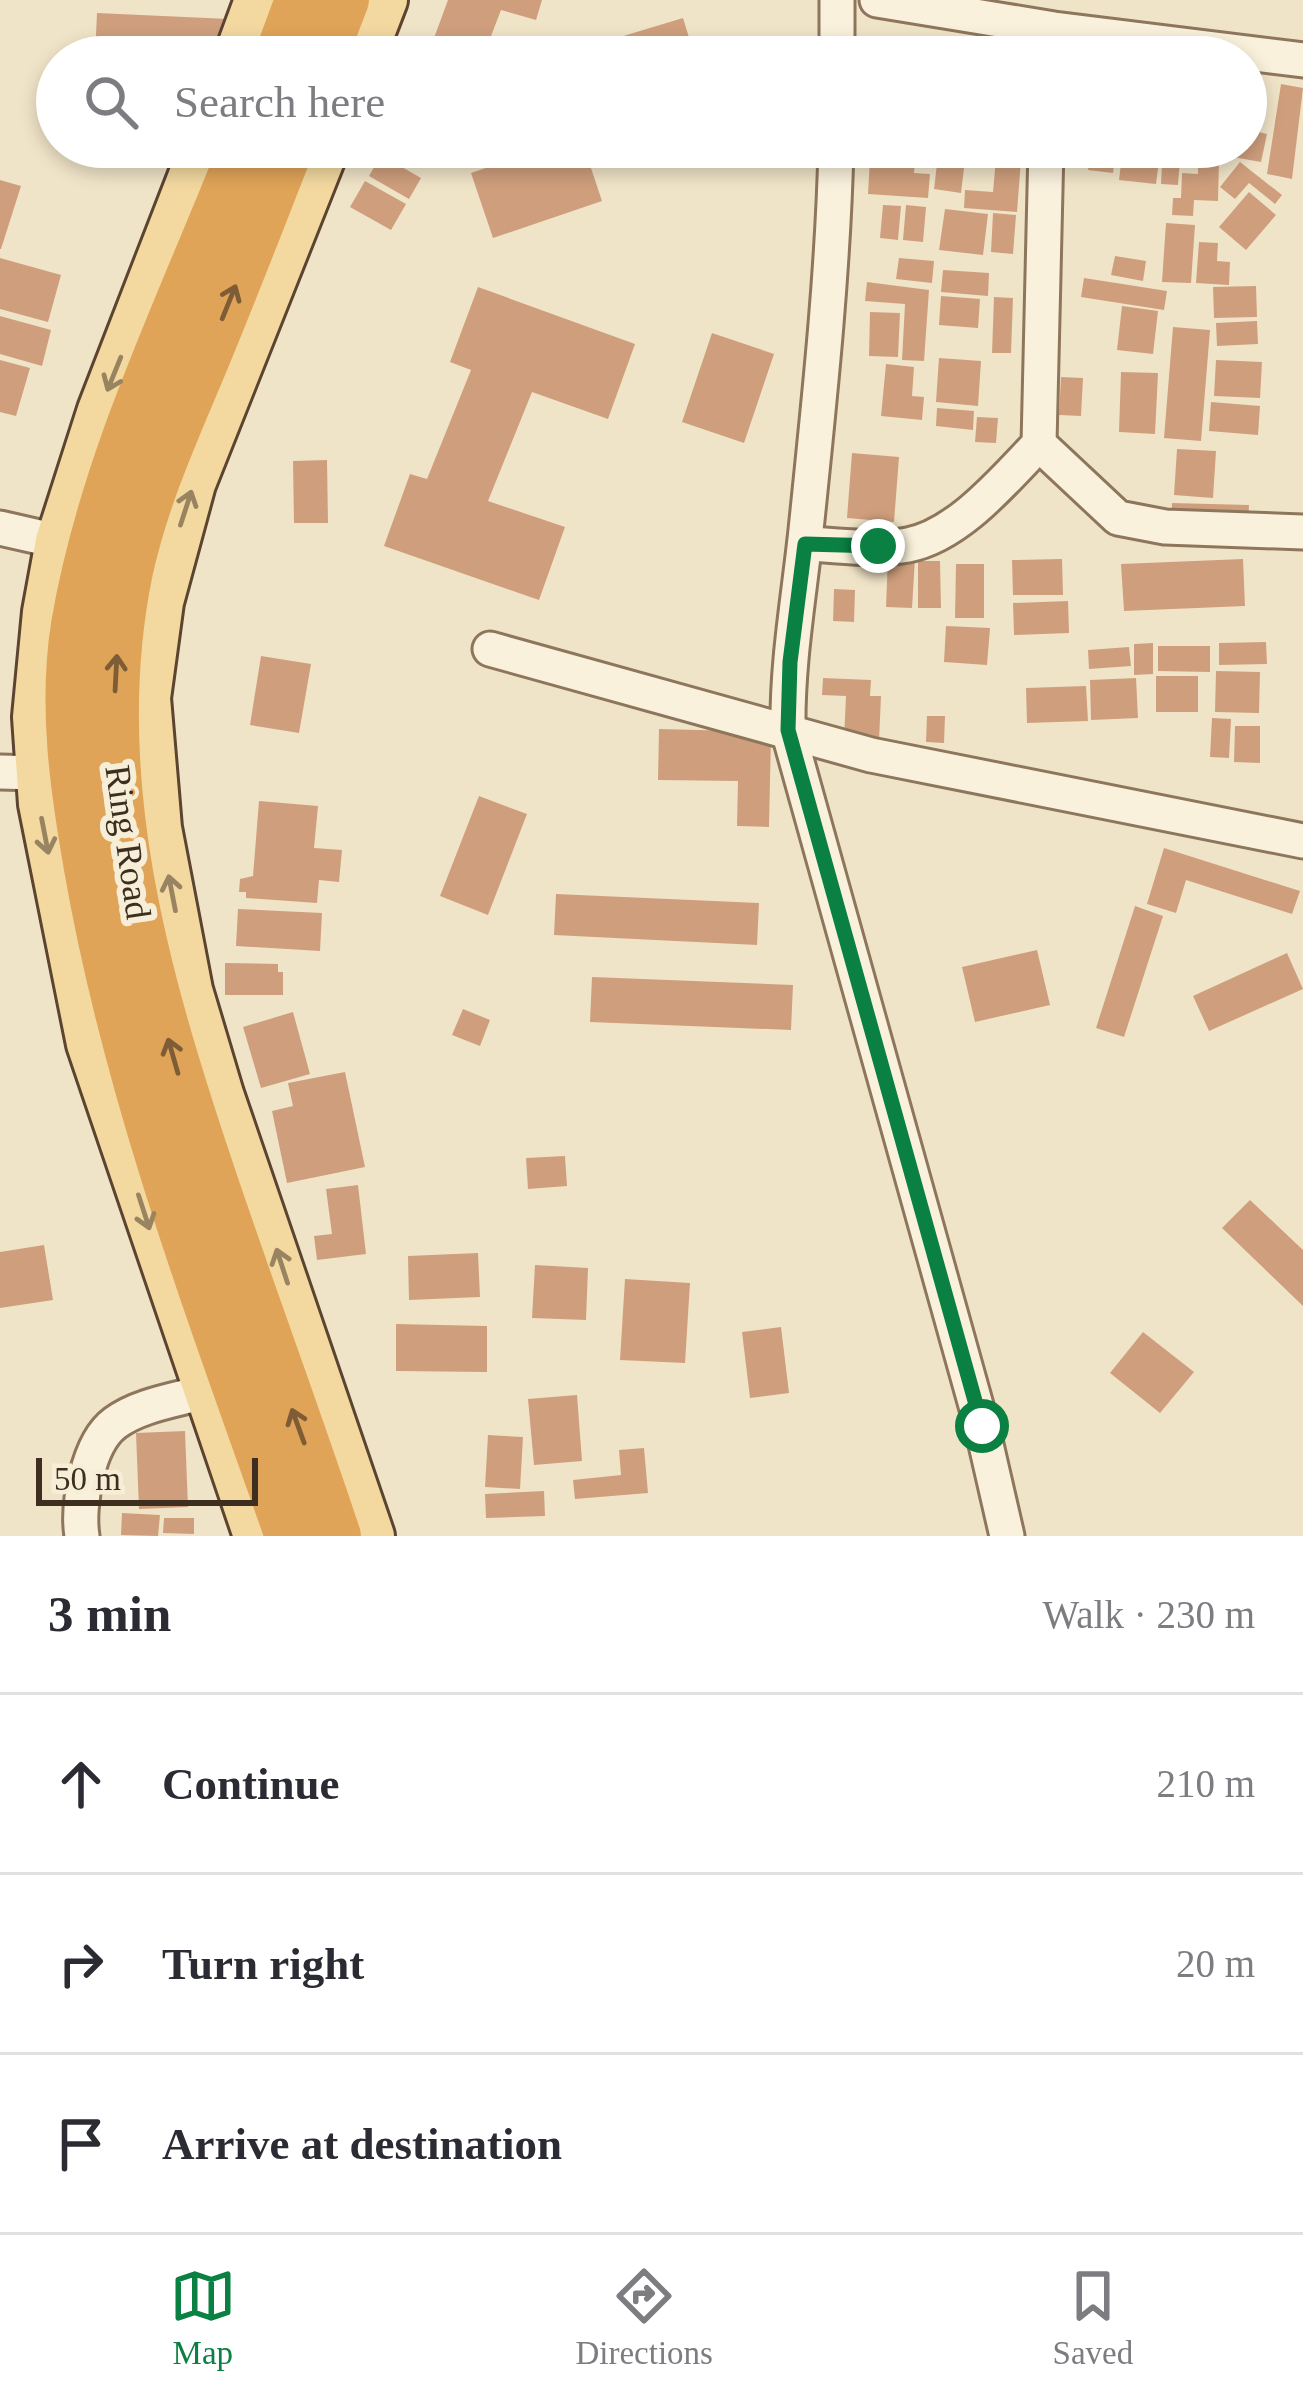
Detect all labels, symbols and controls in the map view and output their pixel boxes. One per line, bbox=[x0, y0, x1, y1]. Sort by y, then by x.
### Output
search box bbox=[36, 36, 1267, 168]
icon: search bbox=[78, 69, 144, 135]
text: Search here bbox=[174, 77, 385, 127]
one-way arrow bbox=[220, 284, 241, 321]
one-way arrow bbox=[101, 354, 123, 391]
one-way arrow bbox=[177, 490, 199, 528]
route end bbox=[851, 519, 905, 573]
one-way arrow bbox=[105, 654, 128, 693]
street label: Ring Road bbox=[97, 763, 159, 922]
one-way arrow bbox=[35, 815, 58, 854]
one-way arrow bbox=[160, 874, 182, 913]
one-way arrow bbox=[161, 1038, 183, 1076]
one-way arrow bbox=[135, 1192, 157, 1230]
one-way arrow bbox=[270, 1248, 292, 1286]
route start bbox=[955, 1399, 1009, 1453]
one-way arrow bbox=[286, 1408, 307, 1445]
scale bar bbox=[36, 1452, 258, 1505]
text: 50 m bbox=[54, 1461, 121, 1497]
text: 3 min bbox=[48, 1586, 171, 1642]
text: Walk · 230 m bbox=[1043, 1593, 1255, 1636]
icon: ahead bbox=[48, 1751, 114, 1817]
text: Continue bbox=[162, 1759, 340, 1809]
text: 210 m bbox=[1156, 1762, 1255, 1805]
icon: right bbox=[48, 1931, 114, 1997]
text: Turn right bbox=[162, 1939, 364, 1989]
text: 20 m bbox=[1176, 1942, 1255, 1985]
icon: arrive bbox=[48, 2111, 114, 2177]
text: Arrive at destination bbox=[162, 2119, 562, 2169]
tab: Map bbox=[170, 2263, 236, 2372]
tab: Directions bbox=[575, 2263, 713, 2372]
tab: Saved bbox=[1053, 2263, 1133, 2372]

